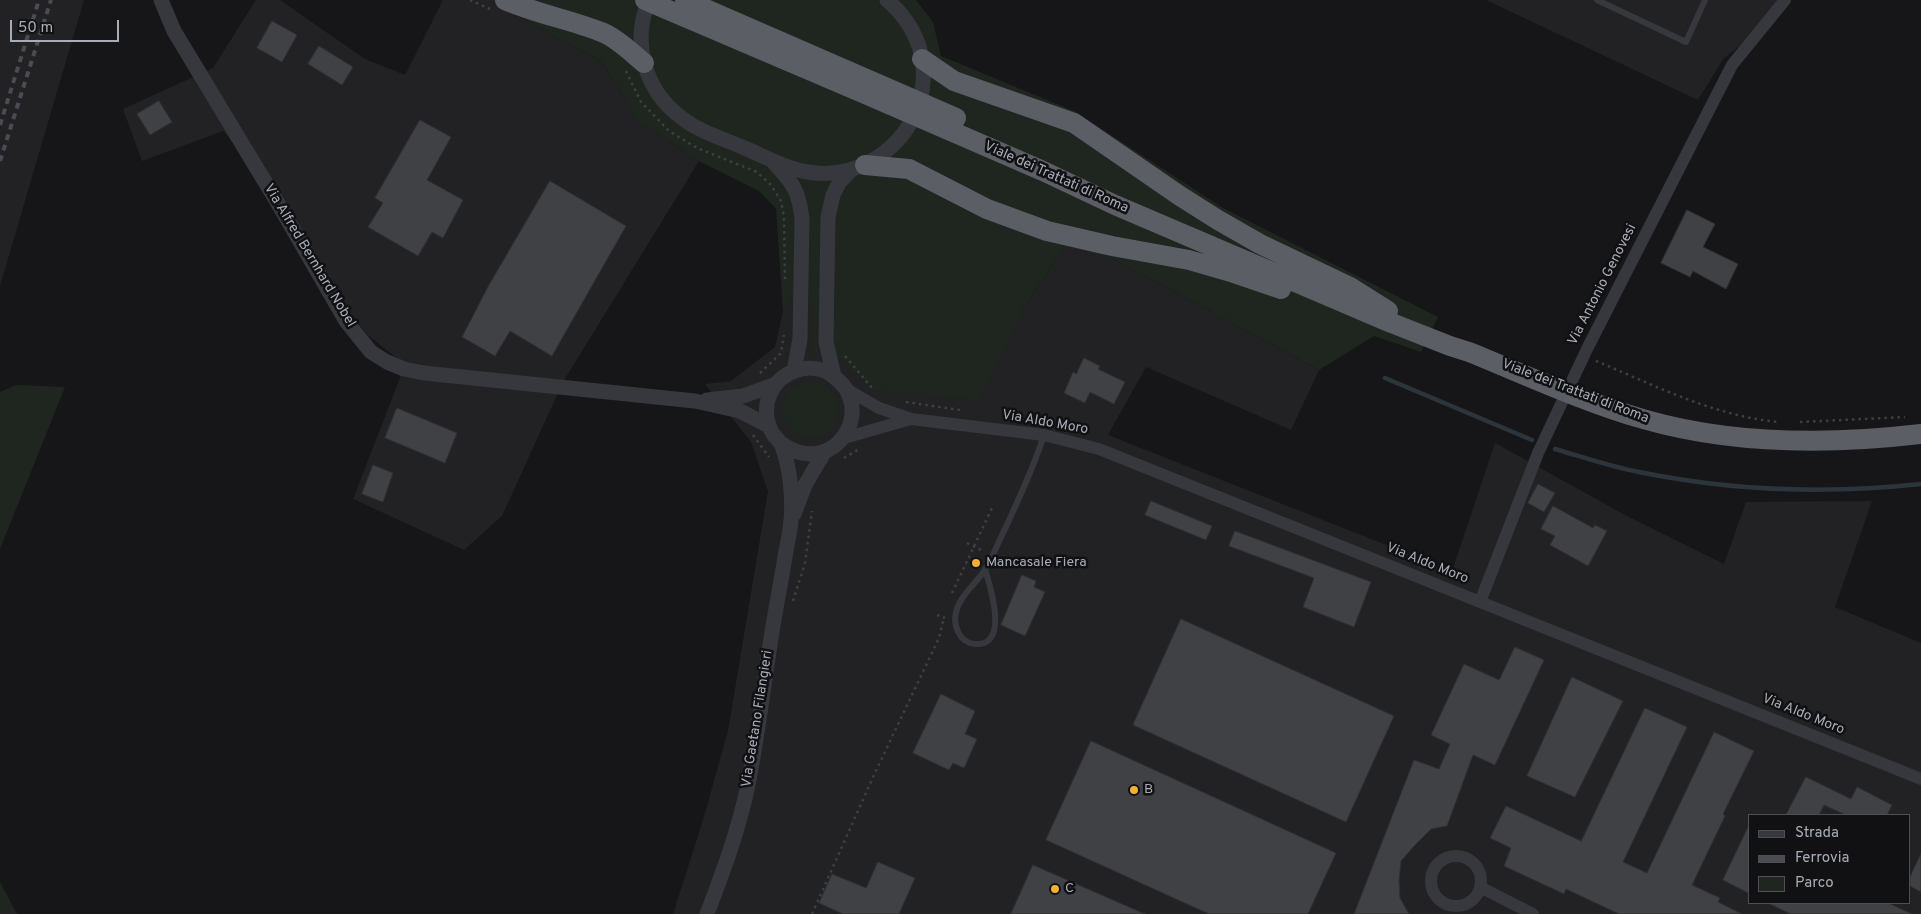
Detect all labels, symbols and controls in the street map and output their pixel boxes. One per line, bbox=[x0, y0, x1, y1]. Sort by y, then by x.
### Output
scale bar bbox=[12, 10, 121, 42]
text: 50 m bbox=[18, 19, 53, 38]
street label: Viale dei Trattati di Roma bbox=[981, 139, 1131, 217]
street label: Via Alfred Bernhard Nobel bbox=[260, 181, 358, 331]
street label: Via Antonio Genovesi bbox=[1565, 222, 1641, 348]
street label: Viale dei Trattati di Roma bbox=[1499, 356, 1651, 428]
street label: Via Aldo Moro bbox=[1000, 407, 1090, 439]
street label: Via Aldo Moro bbox=[1383, 540, 1471, 588]
place label: Mancasale Fiera bbox=[986, 555, 1087, 571]
marker: Mancasale Fiera bbox=[970, 557, 982, 569]
street label: Via Gaetano Filangieri bbox=[739, 649, 777, 789]
street label: Via Aldo Moro bbox=[1759, 691, 1847, 739]
place label: B bbox=[1144, 782, 1153, 798]
marker: B bbox=[1128, 784, 1140, 796]
legend bbox=[1748, 814, 1911, 904]
text: Strada bbox=[1795, 824, 1839, 843]
text: Ferrovia bbox=[1795, 849, 1849, 868]
text: Parco bbox=[1795, 874, 1834, 893]
place label: C bbox=[1065, 881, 1074, 897]
marker: C bbox=[1049, 883, 1061, 895]

